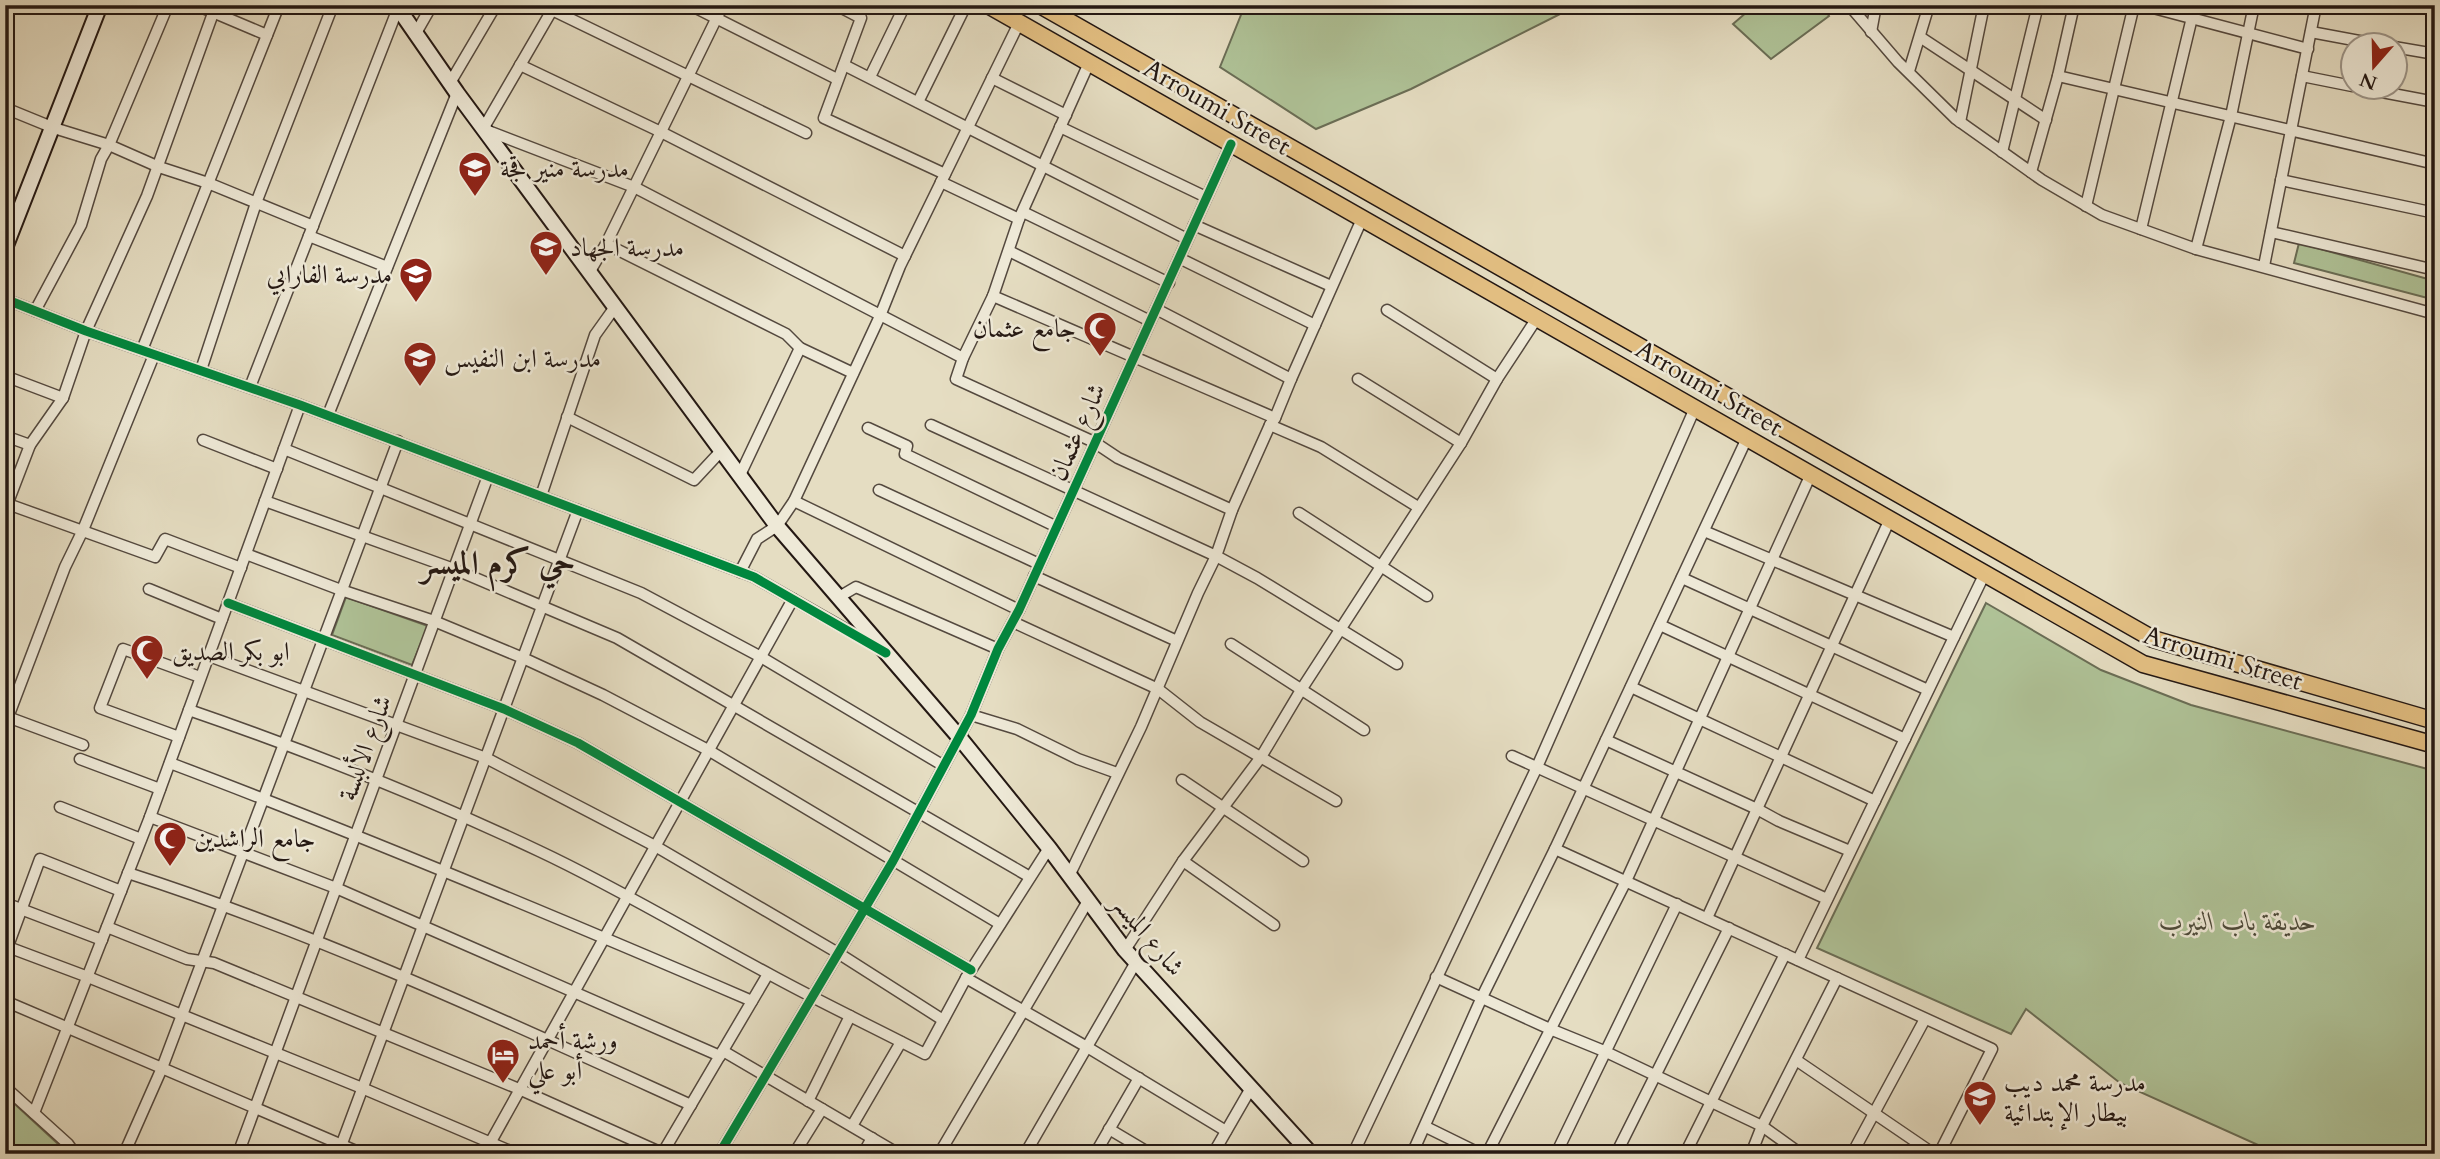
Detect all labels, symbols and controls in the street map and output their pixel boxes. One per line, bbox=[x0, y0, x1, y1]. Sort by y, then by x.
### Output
north arrow bbox=[2338, 32, 2408, 102]
street label: Arroumi Street bbox=[1137, 51, 1297, 163]
text: N bbox=[2356, 66, 2381, 96]
school or university icon: مدرسة منير قجة bbox=[456, 149, 494, 198]
place label: مدرسة منير قجة bbox=[500, 151, 629, 186]
school or university icon: مدرسة الجهاد bbox=[527, 228, 565, 277]
place label: مدرسة الجهاد bbox=[570, 230, 684, 265]
school or university icon: مدرسة الفارابي bbox=[397, 255, 435, 304]
place label: مدرسة الفارابي bbox=[267, 257, 392, 296]
mosque icon: جامع عثمان bbox=[1081, 309, 1119, 358]
place label: جامع عثمان bbox=[973, 311, 1076, 352]
street label: Arroumi Street bbox=[1629, 332, 1789, 444]
school or university icon: مدرسة ابن النفيس bbox=[401, 339, 439, 388]
place label: مدرسة ابن النفيس bbox=[444, 341, 601, 376]
street label: شارع عثمان bbox=[1040, 377, 1118, 488]
district label: حي كرم الميسر bbox=[417, 541, 575, 592]
street label: Arroumi Street bbox=[2139, 617, 2307, 699]
mosque icon: ابو بكر الصديق bbox=[128, 632, 166, 681]
place label: ابو بكر الصديق bbox=[172, 634, 290, 669]
street label: شارع الألبسة bbox=[329, 690, 404, 807]
mosque icon: جامع الراشدين bbox=[151, 819, 189, 868]
place label: جامع الراشدين bbox=[194, 821, 316, 862]
street label: شارع الميسر bbox=[1098, 884, 1193, 986]
park label: حديقة باب النيرب bbox=[2159, 904, 2317, 939]
place label: ورشة أحمد أبو علي bbox=[528, 1023, 618, 1095]
hotel icon: ورشة أحمد أبو علي bbox=[484, 1036, 522, 1085]
place label: مدرسة محمد ديب بيطار الإبتدائية bbox=[2004, 1065, 2146, 1131]
school or university icon: مدرسة محمد ديب بيطار الإبتدائية bbox=[1961, 1078, 1999, 1127]

